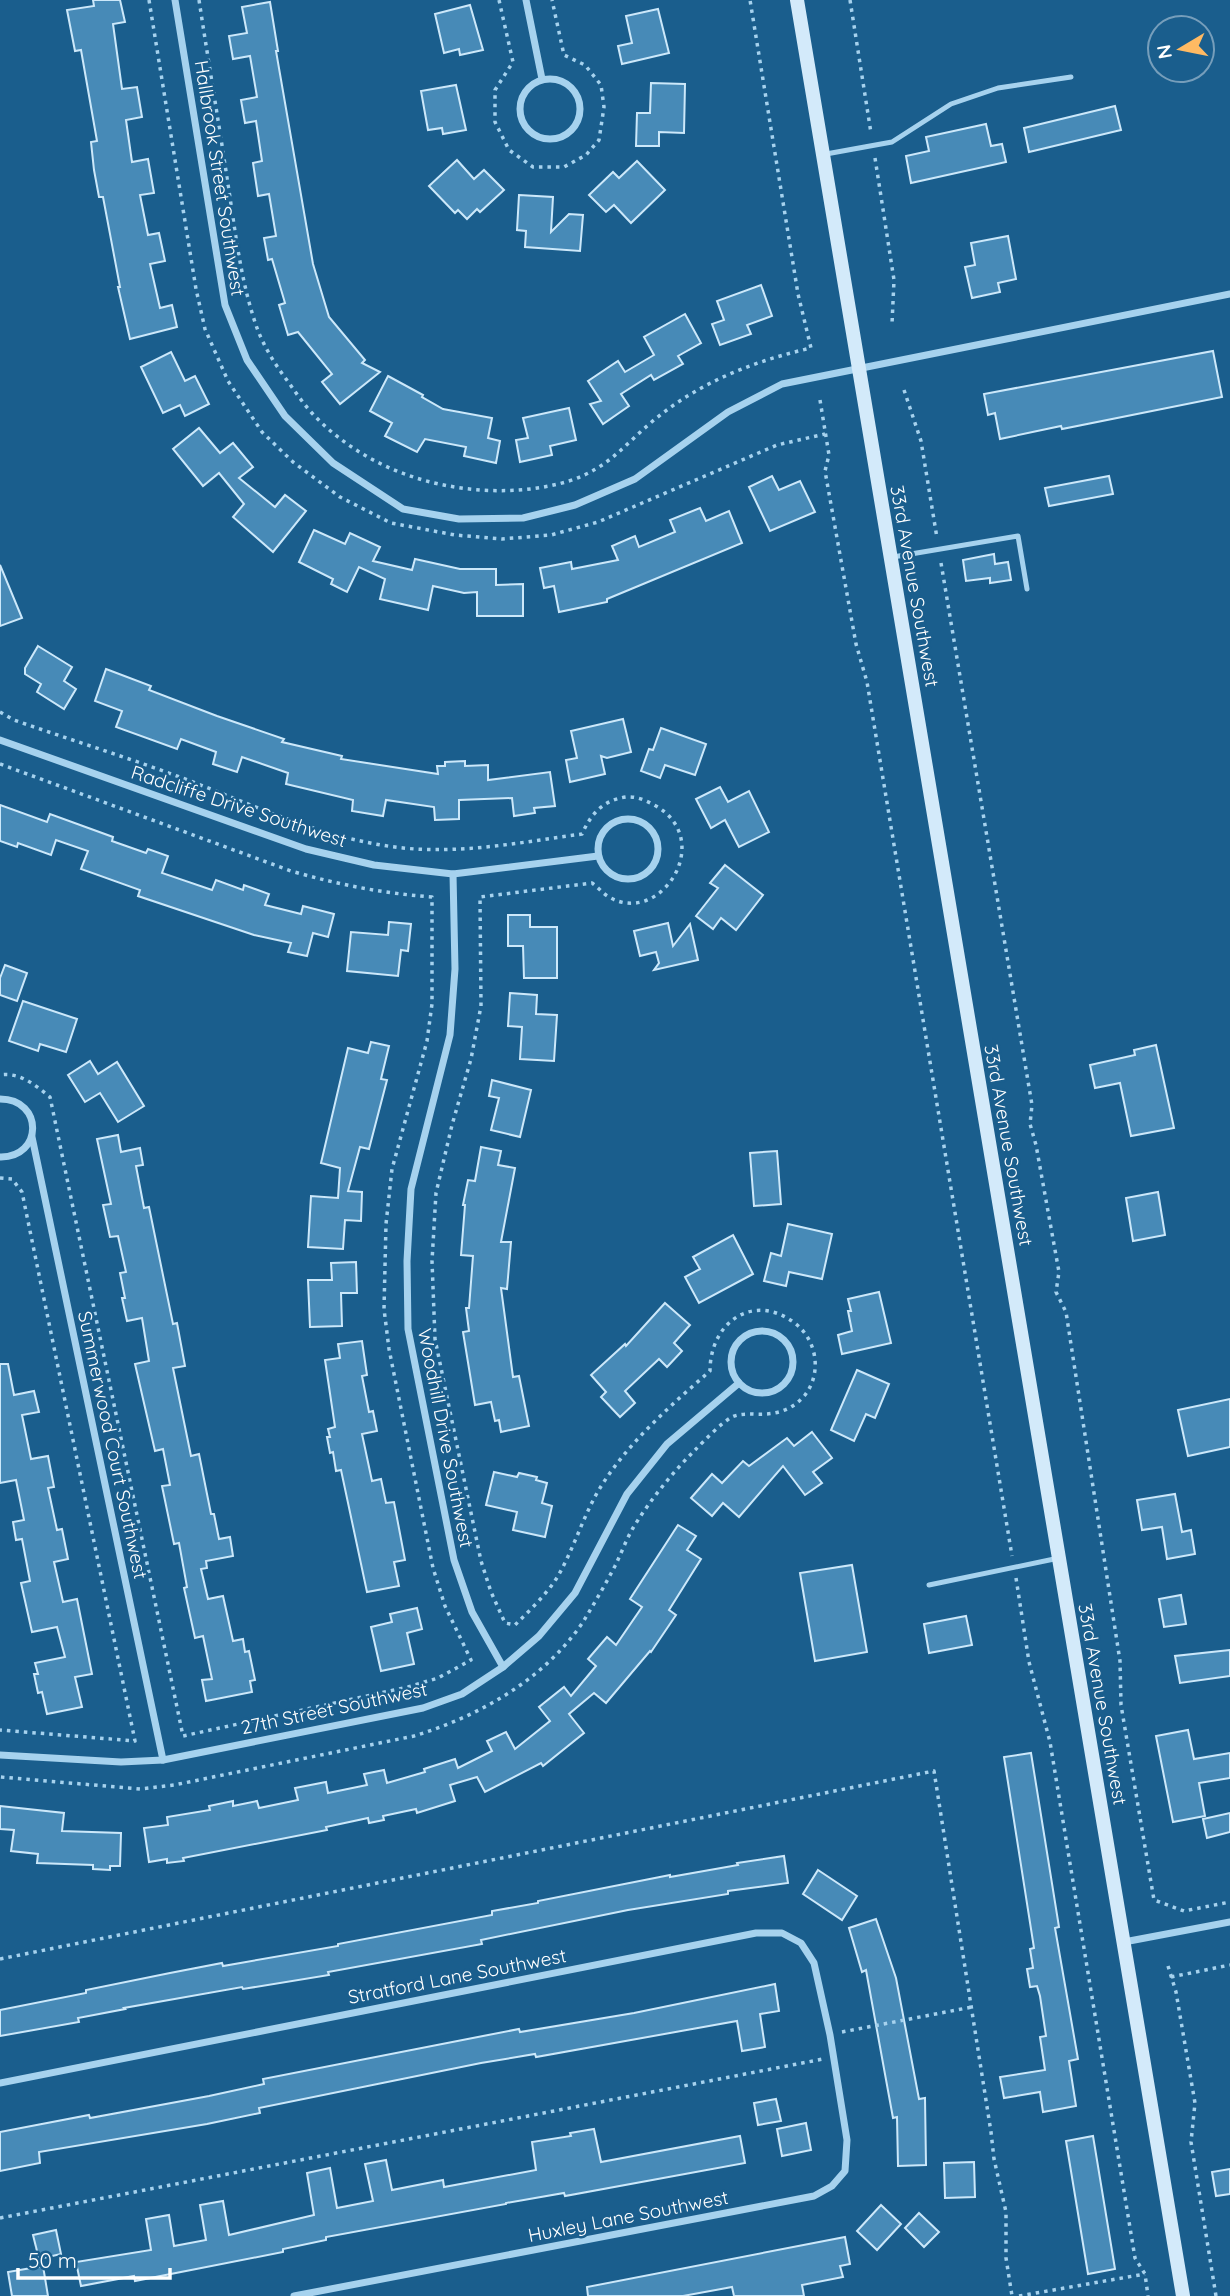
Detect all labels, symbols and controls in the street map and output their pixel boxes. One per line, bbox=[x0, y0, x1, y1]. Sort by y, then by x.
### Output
north arrow bbox=[1146, 14, 1216, 84]
text: N bbox=[1151, 43, 1177, 61]
street label: Hallbrook Street Southwest bbox=[190, 58, 250, 298]
street label: 33rd Avenue Southwest bbox=[885, 483, 945, 689]
street label: Radcliffe Drive Southwest bbox=[128, 760, 350, 852]
street label: 33rd Avenue Southwest bbox=[979, 1042, 1039, 1248]
street label: Summerwood Court Southwest bbox=[73, 1309, 153, 1581]
street label: Woodhill Drive Southwest bbox=[413, 1326, 479, 1550]
street label: 33rd Avenue Southwest bbox=[1073, 1601, 1133, 1807]
street label: 27th Street Southwest bbox=[239, 1677, 429, 1739]
street label: Stratford Lane Southwest bbox=[346, 1943, 568, 2009]
street label: Huxley Lane Southwest bbox=[526, 2185, 730, 2247]
scale bar bbox=[18, 2236, 170, 2280]
text: 50 m bbox=[28, 2247, 77, 2273]

